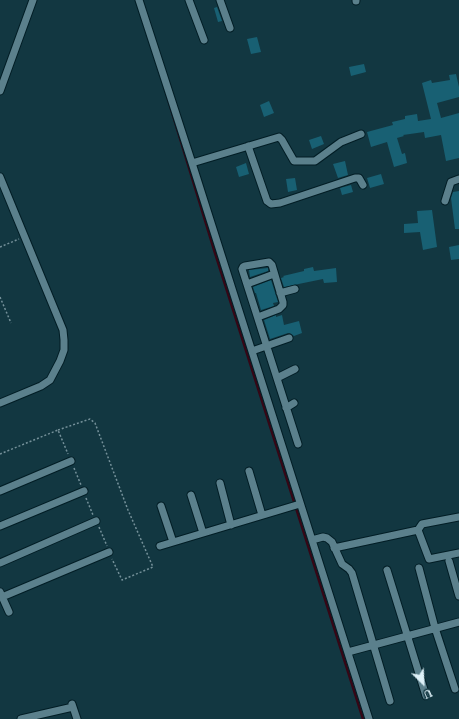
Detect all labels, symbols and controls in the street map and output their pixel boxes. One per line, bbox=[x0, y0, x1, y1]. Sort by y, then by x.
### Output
north arrow bbox=[403, 663, 443, 703]
text: U bbox=[421, 686, 434, 702]

